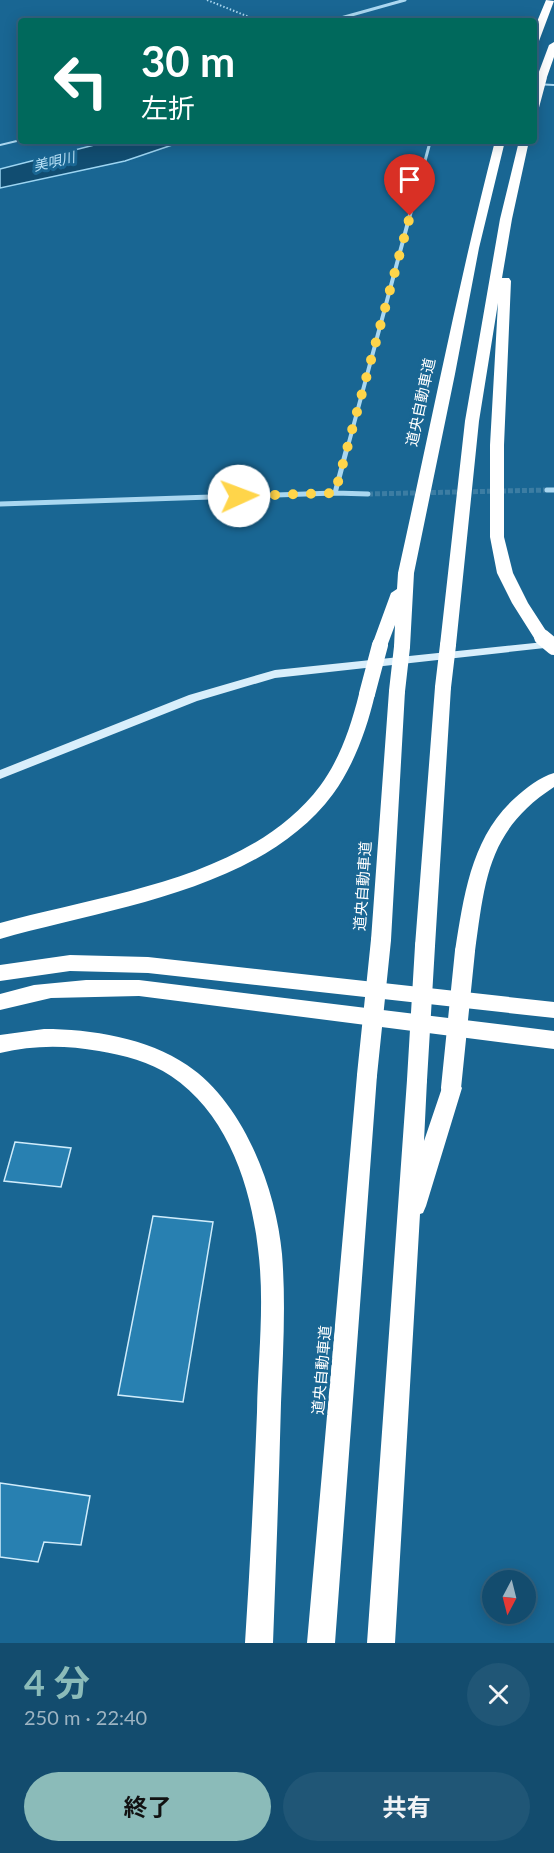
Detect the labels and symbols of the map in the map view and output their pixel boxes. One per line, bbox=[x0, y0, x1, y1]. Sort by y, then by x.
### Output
water label: 美唄川 bbox=[32, 148, 78, 174]
pin bbox=[384, 154, 435, 216]
street label: 道央自動車道 bbox=[402, 356, 438, 448]
position arrow bbox=[207, 464, 271, 528]
street label: 道央自動車道 bbox=[350, 840, 374, 932]
street label: 道央自動車道 bbox=[308, 1324, 334, 1416]
north arrow bbox=[482, 1570, 536, 1624]

